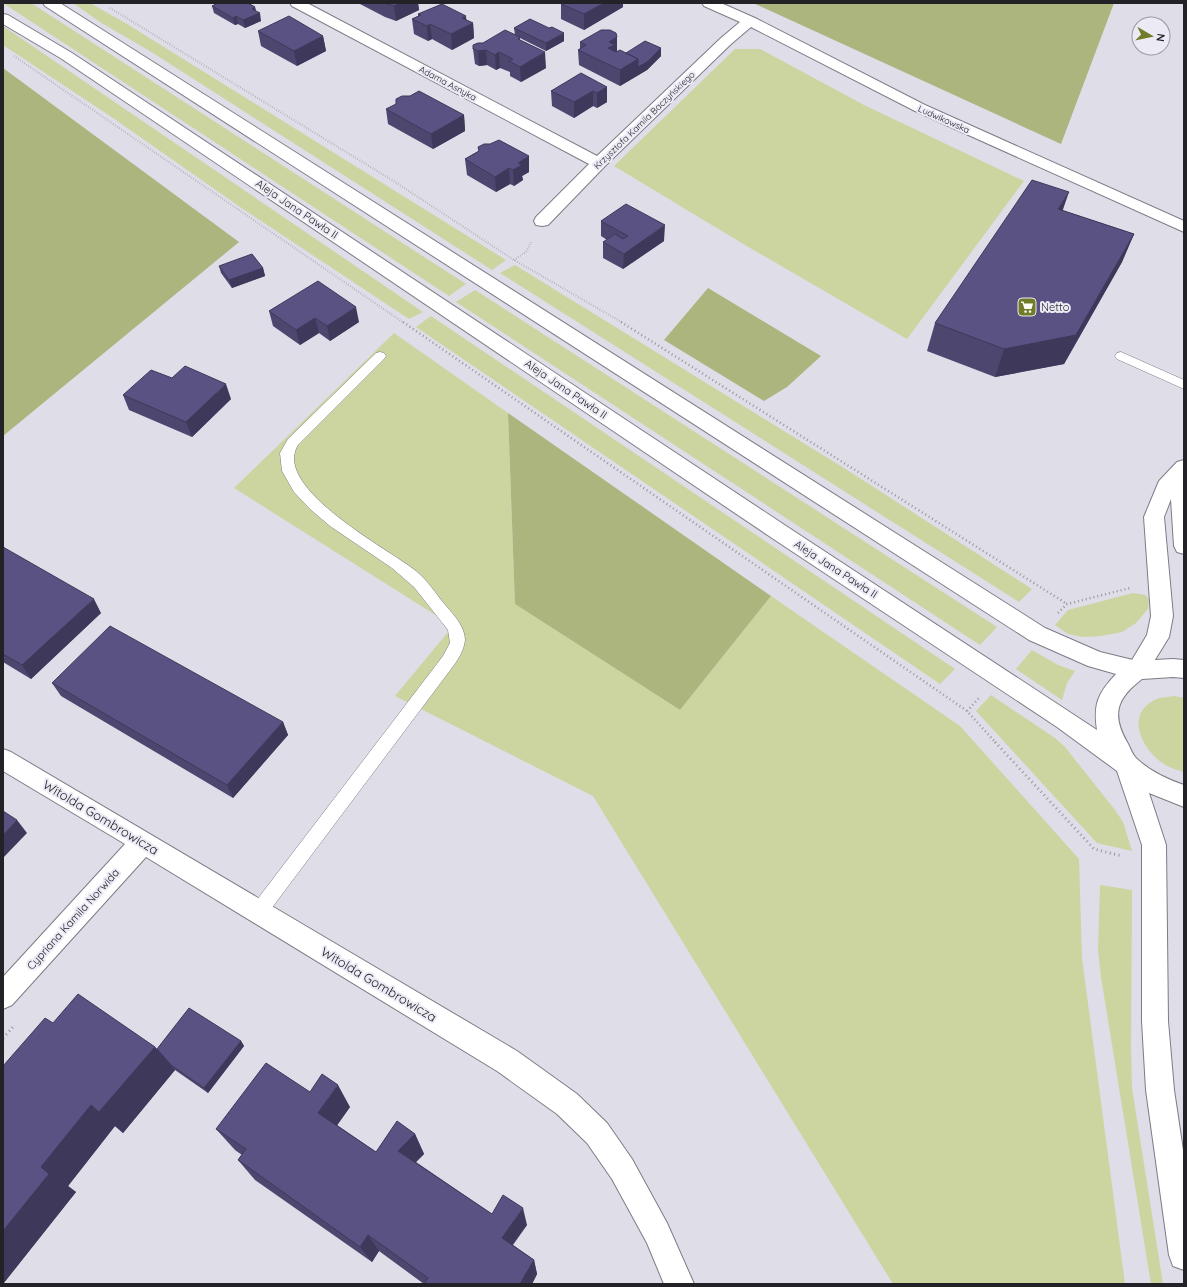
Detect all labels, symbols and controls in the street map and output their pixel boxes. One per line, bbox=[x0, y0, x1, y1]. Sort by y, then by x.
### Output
north arrow bbox=[1131, 16, 1171, 56]
text: N bbox=[1153, 32, 1168, 43]
street label: Adama Asnyka bbox=[417, 63, 479, 103]
street label: Krzysztofa Kamila Baczyńskiego bbox=[591, 69, 697, 171]
street label: Ludwikowska bbox=[917, 103, 971, 135]
street label: Aleja Jana Pawła II bbox=[253, 176, 341, 242]
supermarket icon: Netto bbox=[1016, 296, 1038, 318]
place label: Netto bbox=[1041, 300, 1070, 314]
street label: Aleja Jana Pawła II bbox=[522, 356, 610, 422]
street label: Aleja Jana Pawła II bbox=[792, 537, 880, 601]
street label: Witolda Gombrowicza bbox=[40, 776, 162, 858]
street label: Cypriana Kamila Norwida bbox=[24, 865, 122, 973]
street label: Witolda Gombrowicza bbox=[318, 943, 440, 1025]

